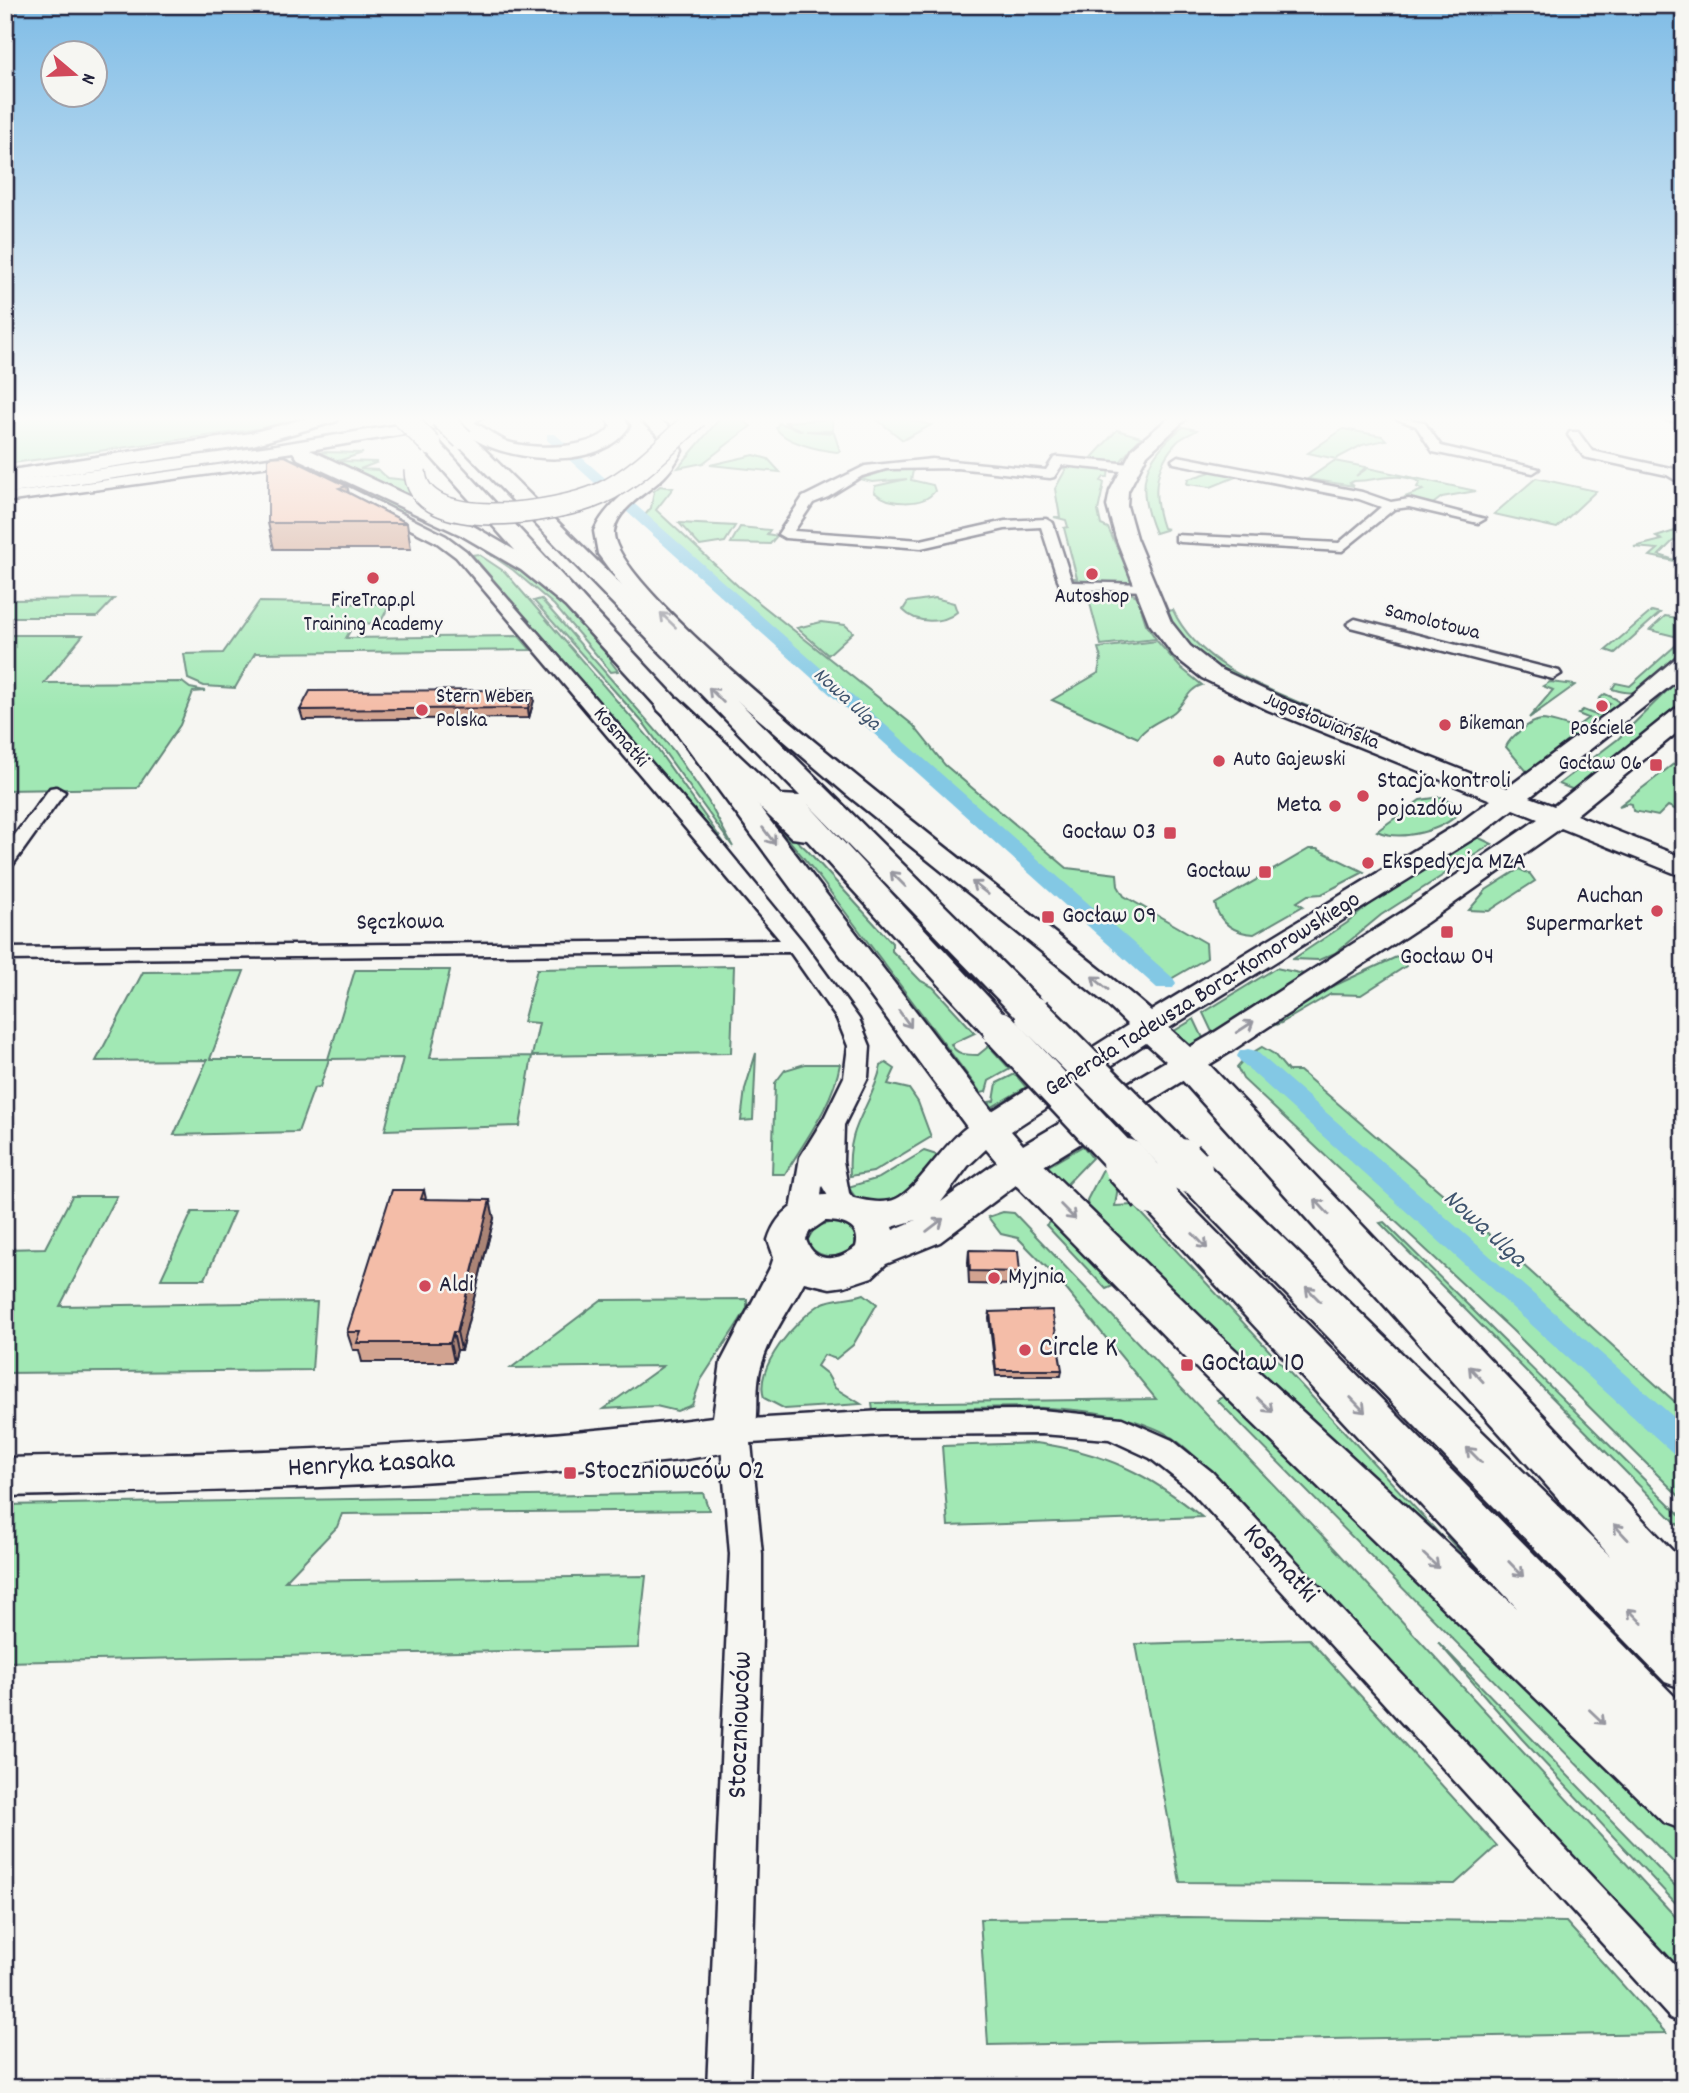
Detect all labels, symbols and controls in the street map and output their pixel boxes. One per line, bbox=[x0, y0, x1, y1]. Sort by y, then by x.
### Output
north arrow bbox=[38, 38, 108, 108]
text: N bbox=[72, 70, 101, 87]
marker: Autoshop bbox=[1084, 566, 1100, 582]
marker: FireTrap.pl Training Academy bbox=[365, 570, 381, 586]
place label: Autoshop bbox=[1054, 583, 1130, 613]
place label: FireTrap.pl Training Academy bbox=[304, 587, 443, 641]
street label: Samolotowa bbox=[1381, 597, 1484, 650]
one-way arrow bbox=[660, 612, 677, 629]
water label: Nowa Ulga bbox=[805, 661, 887, 739]
place label: Stern Weber Polska bbox=[436, 683, 532, 737]
street label: Jugosłowiańska bbox=[1258, 685, 1385, 759]
one-way arrow bbox=[708, 687, 725, 704]
marker: Pościele bbox=[1594, 698, 1610, 714]
street label: Kosmatki bbox=[585, 701, 655, 775]
marker: Stern Weber Polska bbox=[414, 702, 430, 718]
place label: Bikeman bbox=[1459, 710, 1525, 740]
place label: Pościele bbox=[1570, 715, 1634, 745]
marker: Bikeman bbox=[1437, 717, 1453, 733]
place label: Auto Gajewski bbox=[1233, 746, 1346, 776]
place label: Gocław 06 bbox=[1558, 750, 1642, 780]
marker: Auto Gajewski bbox=[1211, 753, 1227, 769]
marker: Gocław 06 bbox=[1648, 757, 1664, 773]
place label: Stacja kontroli pojazdów bbox=[1377, 765, 1511, 827]
marker: Stacja kontroli pojazdów bbox=[1355, 788, 1371, 804]
place label: Meta bbox=[1276, 789, 1322, 823]
marker: Meta bbox=[1327, 798, 1343, 814]
place label: Gocław 03 bbox=[1062, 816, 1156, 850]
marker: Gocław 03 bbox=[1162, 825, 1178, 841]
one-way arrow bbox=[762, 826, 777, 845]
place label: Ekspedycja MZA bbox=[1382, 846, 1526, 880]
place label: Gocław bbox=[1186, 855, 1251, 889]
marker: Ekspedycja MZA bbox=[1360, 855, 1376, 871]
marker: Gocław bbox=[1257, 864, 1273, 880]
one-way arrow bbox=[890, 871, 907, 888]
one-way arrow bbox=[971, 880, 990, 895]
place label: Auchan Supermarket bbox=[1526, 880, 1643, 942]
street label: Generała Tadeusza Bora-Komorowskiego bbox=[1038, 883, 1368, 1107]
place label: Gocław 09 bbox=[1062, 900, 1157, 934]
marker: Auchan Supermarket bbox=[1649, 903, 1665, 919]
street label: Sęczkowa bbox=[356, 905, 445, 941]
marker: Gocław 09 bbox=[1040, 909, 1056, 925]
marker: Gocław 04 bbox=[1439, 924, 1455, 940]
place label: Gocław 04 bbox=[1400, 941, 1494, 975]
one-way arrow bbox=[1092, 975, 1110, 991]
one-way arrow bbox=[898, 1009, 912, 1028]
one-way arrow bbox=[1235, 1020, 1254, 1034]
water label: Nowa Ulga bbox=[1434, 1181, 1535, 1278]
one-way arrow bbox=[1313, 1199, 1330, 1216]
one-way arrow bbox=[1059, 1203, 1076, 1220]
one-way arrow bbox=[926, 1218, 945, 1233]
one-way arrow bbox=[1192, 1232, 1209, 1249]
place label: Myjnia bbox=[1008, 1261, 1066, 1295]
place label: Aldi bbox=[439, 1269, 473, 1303]
marker: Myjnia bbox=[986, 1270, 1002, 1286]
marker: Aldi bbox=[417, 1278, 433, 1294]
one-way arrow bbox=[1305, 1286, 1322, 1303]
place label: Circle K bbox=[1039, 1330, 1118, 1370]
marker: Circle K bbox=[1017, 1342, 1033, 1358]
place label: Gocław 10 bbox=[1201, 1345, 1305, 1385]
marker: Gocław 10 bbox=[1179, 1357, 1195, 1373]
one-way arrow bbox=[1467, 1366, 1484, 1383]
one-way arrow bbox=[1349, 1396, 1366, 1413]
one-way arrow bbox=[1256, 1397, 1274, 1413]
street label: Henryka Łasaka bbox=[287, 1442, 456, 1490]
one-way arrow bbox=[1466, 1447, 1483, 1464]
place label: Stoczniowców 02 bbox=[584, 1453, 765, 1493]
marker: Stoczniowców 02 bbox=[562, 1465, 578, 1481]
street label: Kosmatki bbox=[1231, 1516, 1327, 1614]
one-way arrow bbox=[1613, 1523, 1629, 1541]
one-way arrow bbox=[1422, 1552, 1439, 1569]
one-way arrow bbox=[1507, 1560, 1524, 1577]
one-way arrow bbox=[1627, 1607, 1644, 1624]
street label: Stoczniowców bbox=[719, 1651, 765, 1799]
one-way arrow bbox=[1588, 1708, 1605, 1725]

